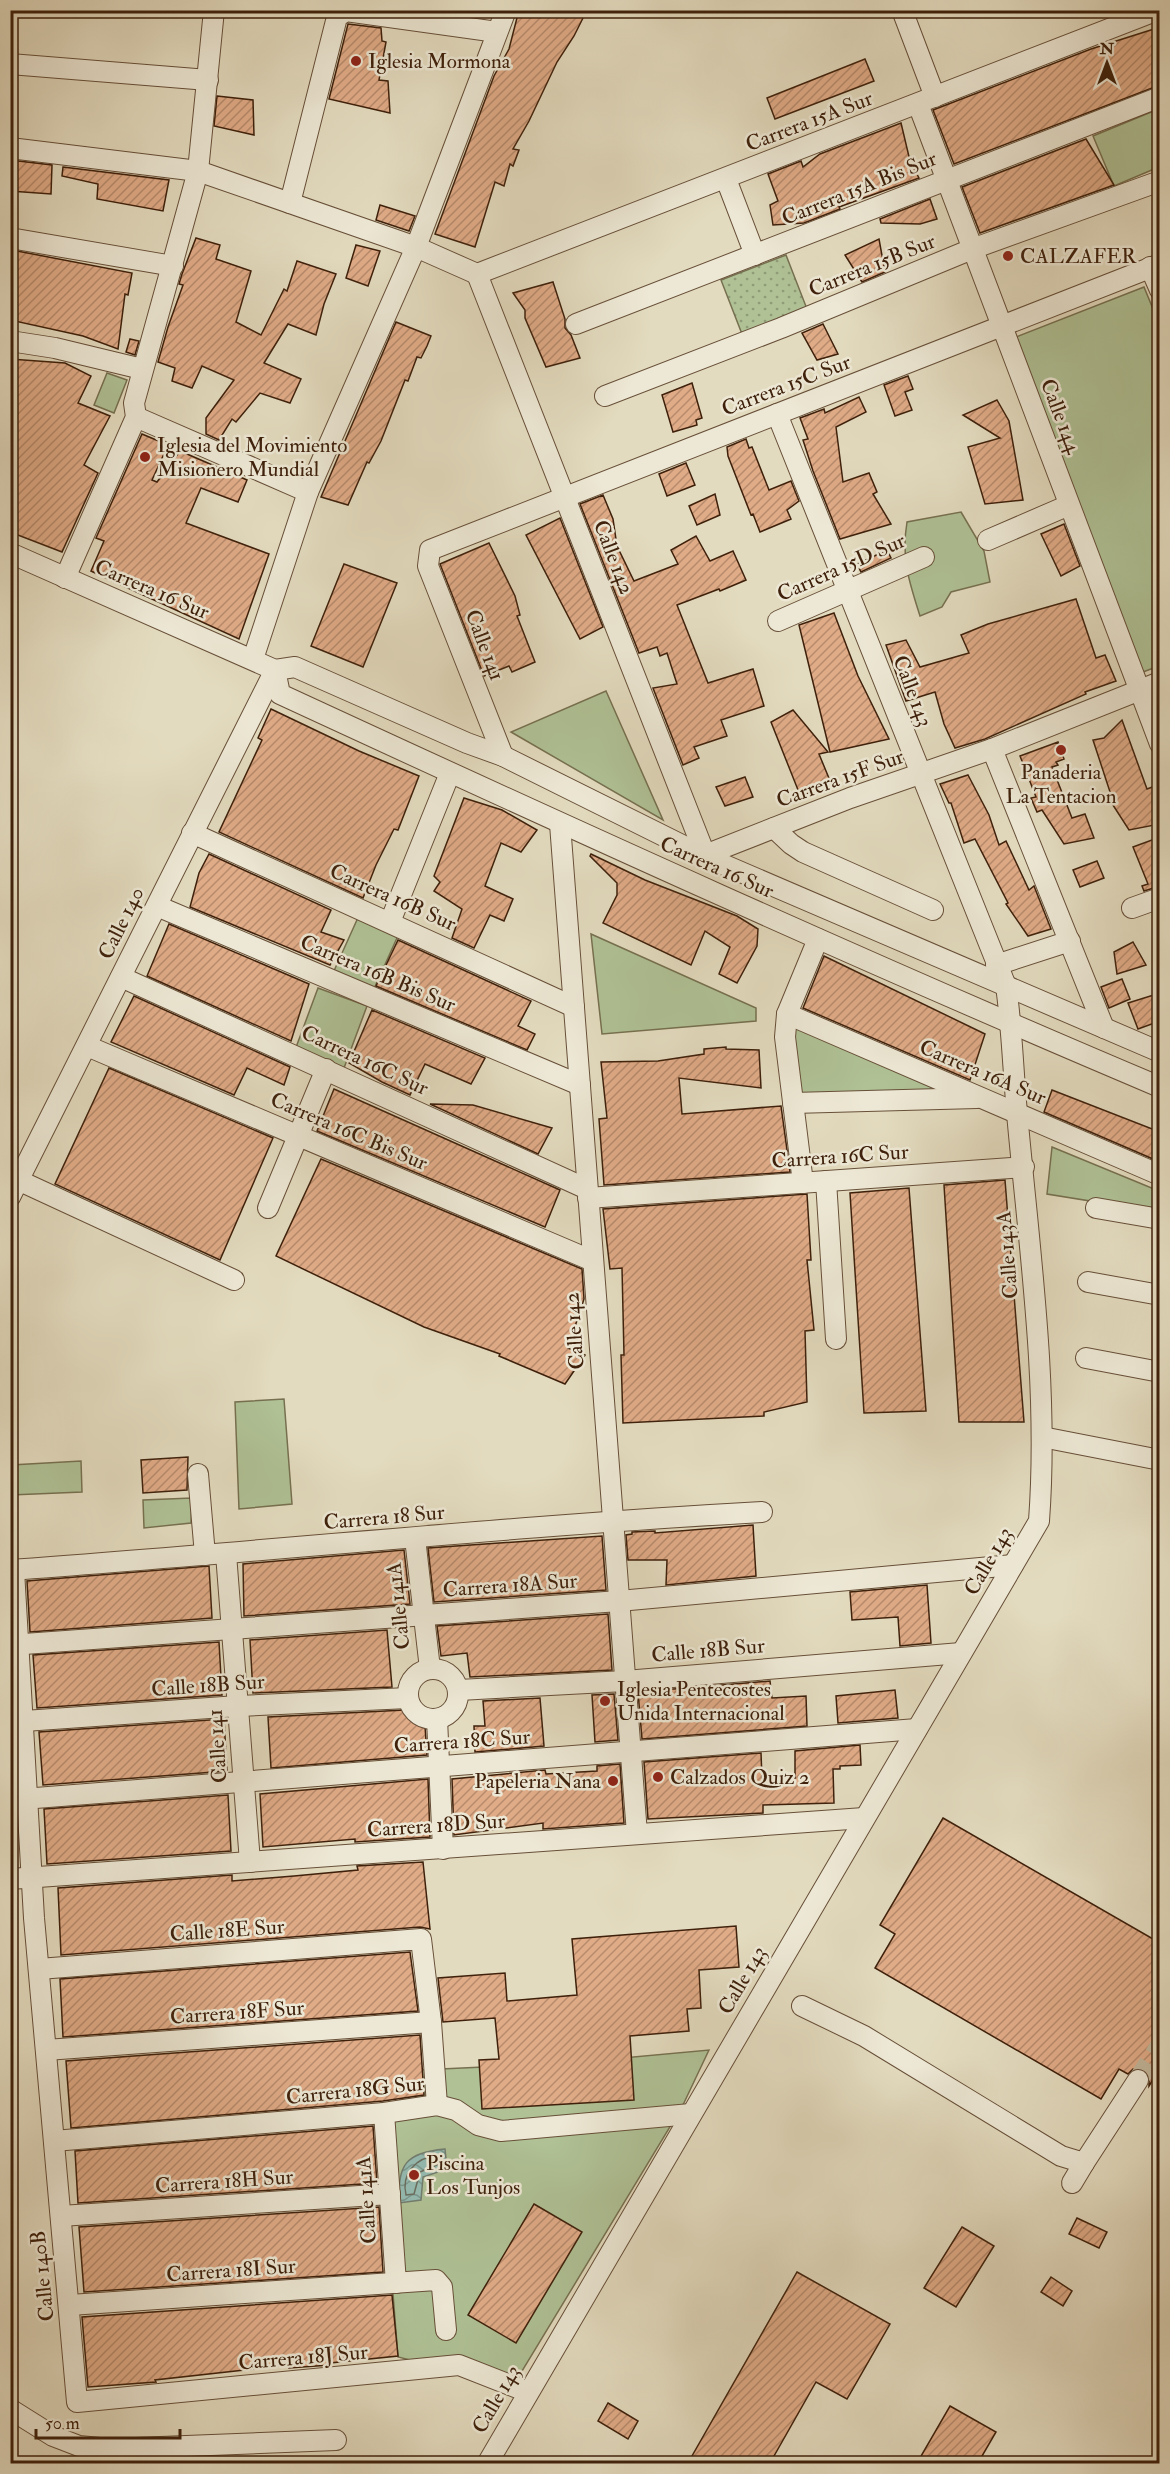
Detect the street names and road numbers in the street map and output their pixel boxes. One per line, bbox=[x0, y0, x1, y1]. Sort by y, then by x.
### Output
street label: Carrera 15A Sur bbox=[742, 85, 877, 158]
street label: Carrera 15A Bis Sur bbox=[778, 145, 941, 232]
street label: Carrera 15B Sur bbox=[805, 228, 940, 303]
street label: Carrera 15C Sur bbox=[718, 348, 855, 422]
street label: Calle 144 bbox=[1034, 375, 1088, 459]
street label: Calle 142 bbox=[587, 516, 640, 598]
street label: Carrera 15D Sur bbox=[773, 527, 910, 608]
street label: Carrera 16 Sur bbox=[90, 553, 213, 626]
street label: Calle 141 bbox=[459, 606, 510, 685]
street label: Calle 143 bbox=[887, 651, 939, 731]
street label: Carrera 15F Sur bbox=[773, 743, 908, 814]
street label: Carrera 16 Sur bbox=[656, 830, 778, 905]
street label: Carrera 16B Sur bbox=[325, 858, 460, 937]
street label: Calle 140 bbox=[92, 883, 151, 964]
street label: Carrera 16B Bis Sur bbox=[296, 929, 460, 1018]
street label: Carrera 16C Sur bbox=[297, 1019, 433, 1102]
street label: Carrera 16A Sur bbox=[915, 1034, 1050, 1111]
street label: Carrera 16C Bis Sur bbox=[266, 1086, 432, 1177]
street label: Carrera 16C Sur bbox=[771, 1138, 910, 1175]
street label: Calle 143A bbox=[990, 1210, 1025, 1300]
street label: Calle 142 bbox=[558, 1291, 591, 1370]
street label: Carrera 18 Sur bbox=[322, 1499, 446, 1536]
street label: Calle 143 bbox=[958, 1522, 1019, 1600]
street label: Calle 141A bbox=[380, 1561, 416, 1651]
street label: Carrera 18A Sur bbox=[442, 1567, 578, 1604]
street label: Calle 18B Sur bbox=[650, 1632, 766, 1669]
street label: Calle 18B Sur bbox=[150, 1668, 266, 1703]
street label: Calle 141 bbox=[201, 1708, 234, 1784]
street label: Carrera 18C Sur bbox=[393, 1723, 531, 1760]
street label: Carrera 18D Sur bbox=[366, 1807, 506, 1844]
street label: Calle 18E Sur bbox=[169, 1913, 285, 1948]
street label: Calle 143 bbox=[712, 1941, 773, 2019]
street label: Carrera 18F Sur bbox=[169, 1994, 305, 2031]
street label: Carrera 18G Sur bbox=[285, 2070, 426, 2111]
street label: Calle 141A bbox=[350, 2155, 383, 2245]
street label: Carrera 18H Sur bbox=[154, 2163, 294, 2200]
street label: Calle 140B bbox=[24, 2229, 61, 2323]
street label: Carrera 18I Sur bbox=[165, 2252, 297, 2288]
street label: Carrera 18J Sur bbox=[237, 2338, 369, 2377]
street label: Calle 143 bbox=[466, 2360, 527, 2438]

